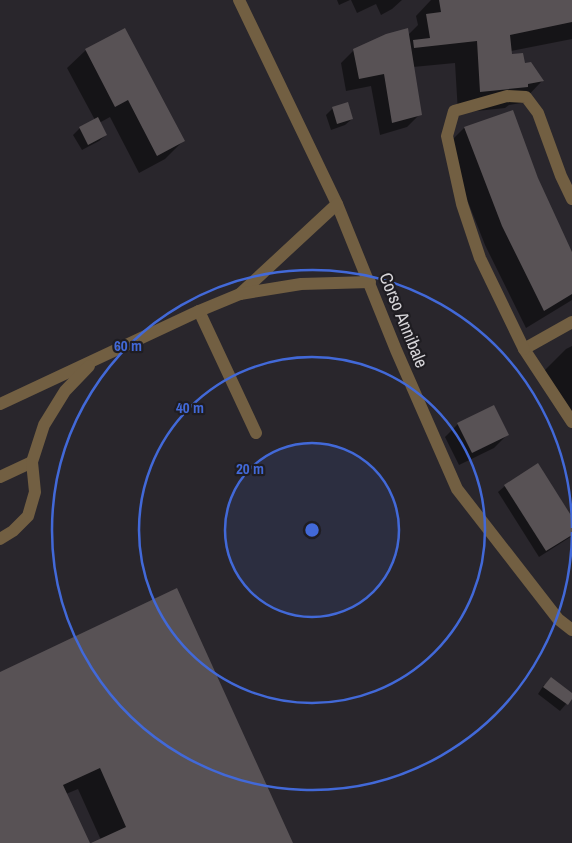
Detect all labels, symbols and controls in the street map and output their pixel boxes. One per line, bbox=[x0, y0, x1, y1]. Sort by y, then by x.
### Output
street label: Corso Annibale bbox=[374, 269, 434, 371]
text: 60 m bbox=[114, 335, 142, 356]
text: 40 m bbox=[176, 397, 204, 418]
text: 20 m bbox=[236, 458, 264, 479]
centre of rings bbox=[303, 521, 321, 539]

